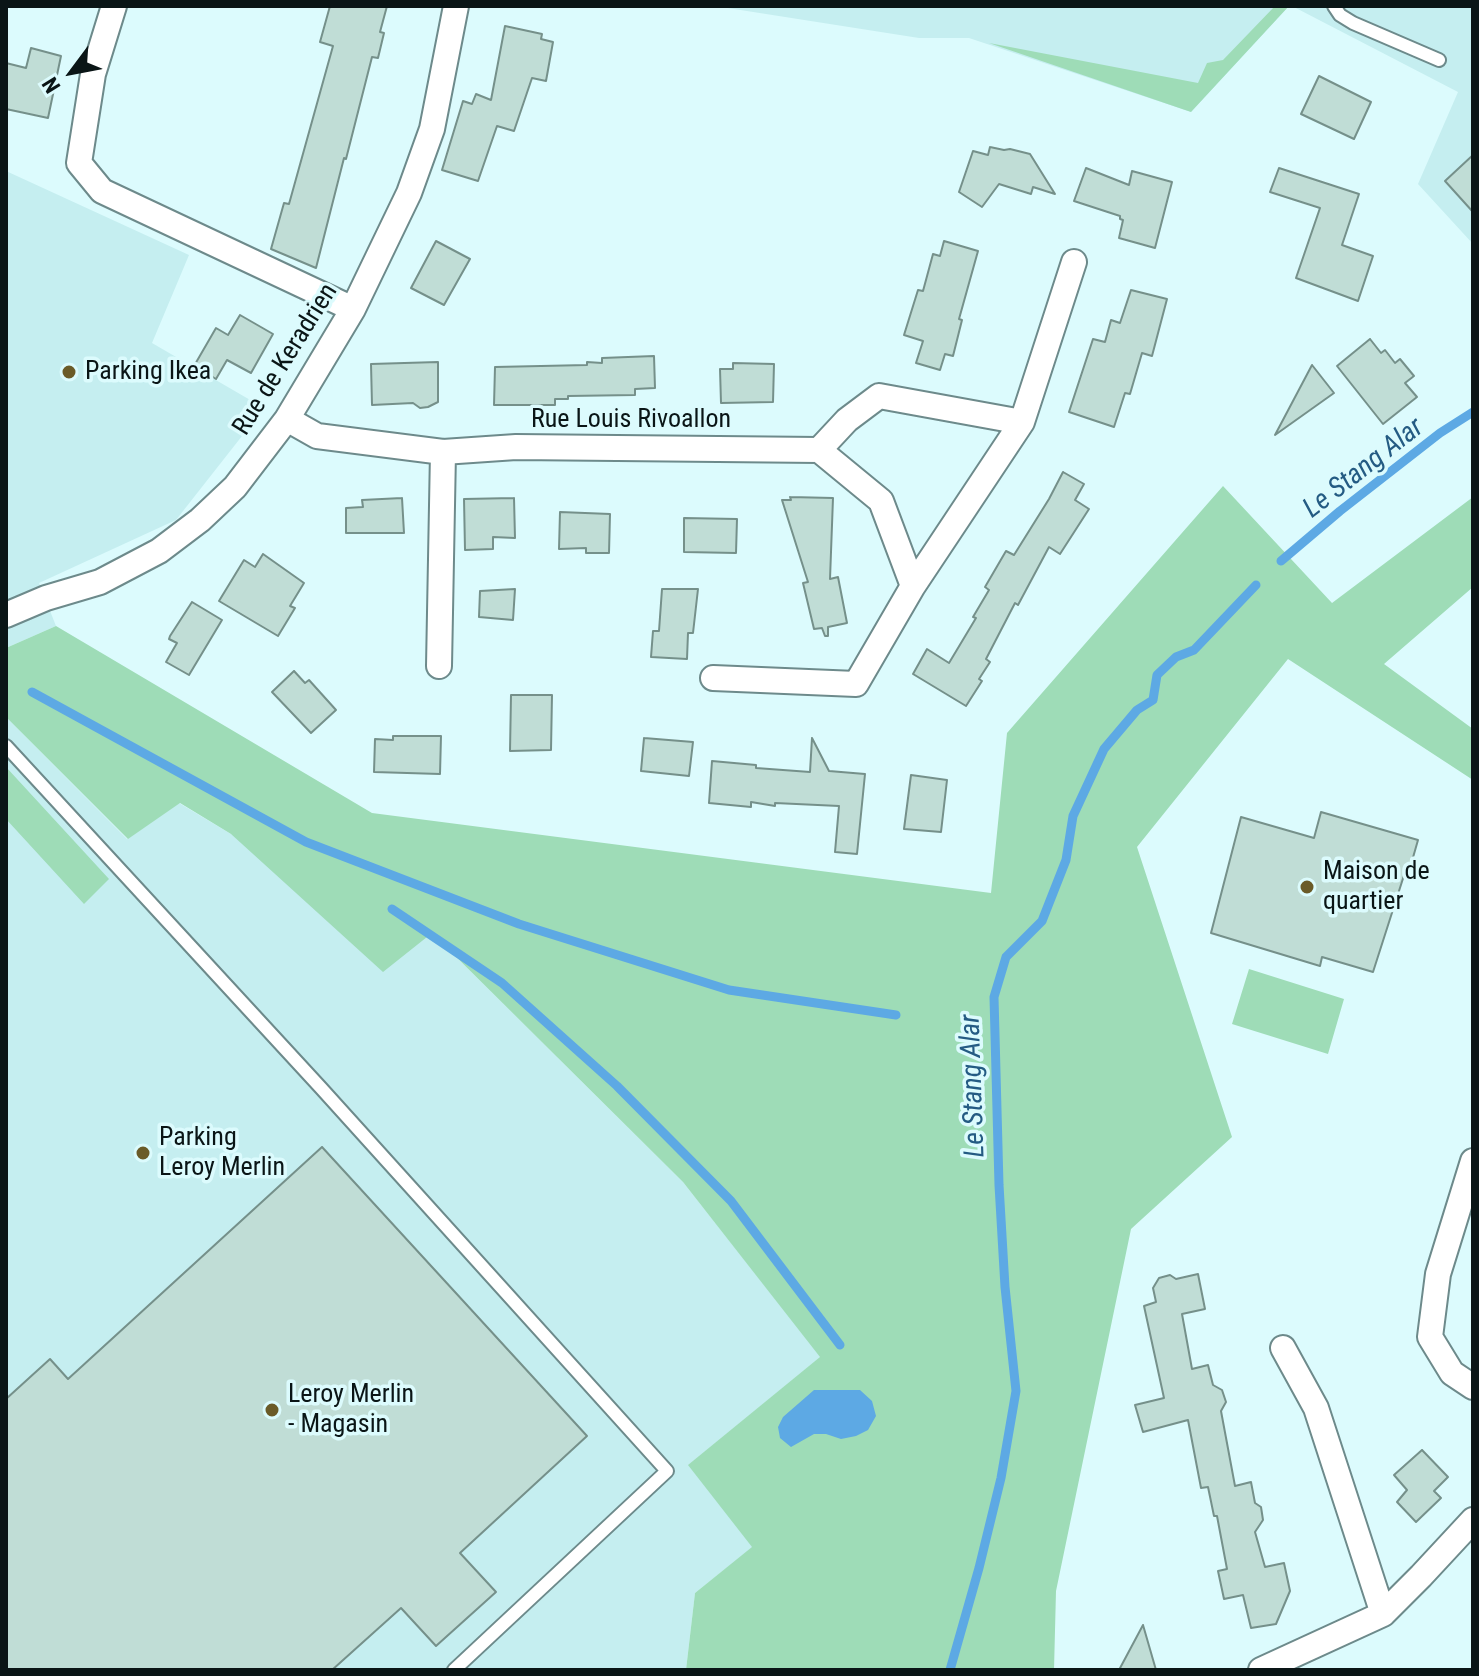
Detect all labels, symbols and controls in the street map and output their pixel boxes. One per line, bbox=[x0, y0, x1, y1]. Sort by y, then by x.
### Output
north arrow bbox=[32, 32, 112, 112]
text: N bbox=[37, 73, 65, 97]
street label: Rue de Keradrien bbox=[227, 278, 345, 442]
place label: Parking Ikea bbox=[85, 356, 211, 388]
marker: Parking Ikea bbox=[60, 363, 78, 381]
street label: Rue Louis Rivoallon bbox=[531, 404, 731, 436]
water label: Le Stang Alar bbox=[1297, 412, 1431, 526]
place label: Maison de quartier bbox=[1323, 856, 1430, 918]
marker: Maison de quartier bbox=[1298, 878, 1316, 896]
water label: Le Stang Alar bbox=[955, 1014, 993, 1158]
place label: Parking Leroy Merlin bbox=[159, 1122, 285, 1184]
marker: Parking Leroy Merlin bbox=[134, 1144, 152, 1162]
place label: Leroy Merlin - Magasin bbox=[288, 1379, 414, 1440]
marker: Leroy Merlin - Magasin bbox=[263, 1401, 281, 1419]

